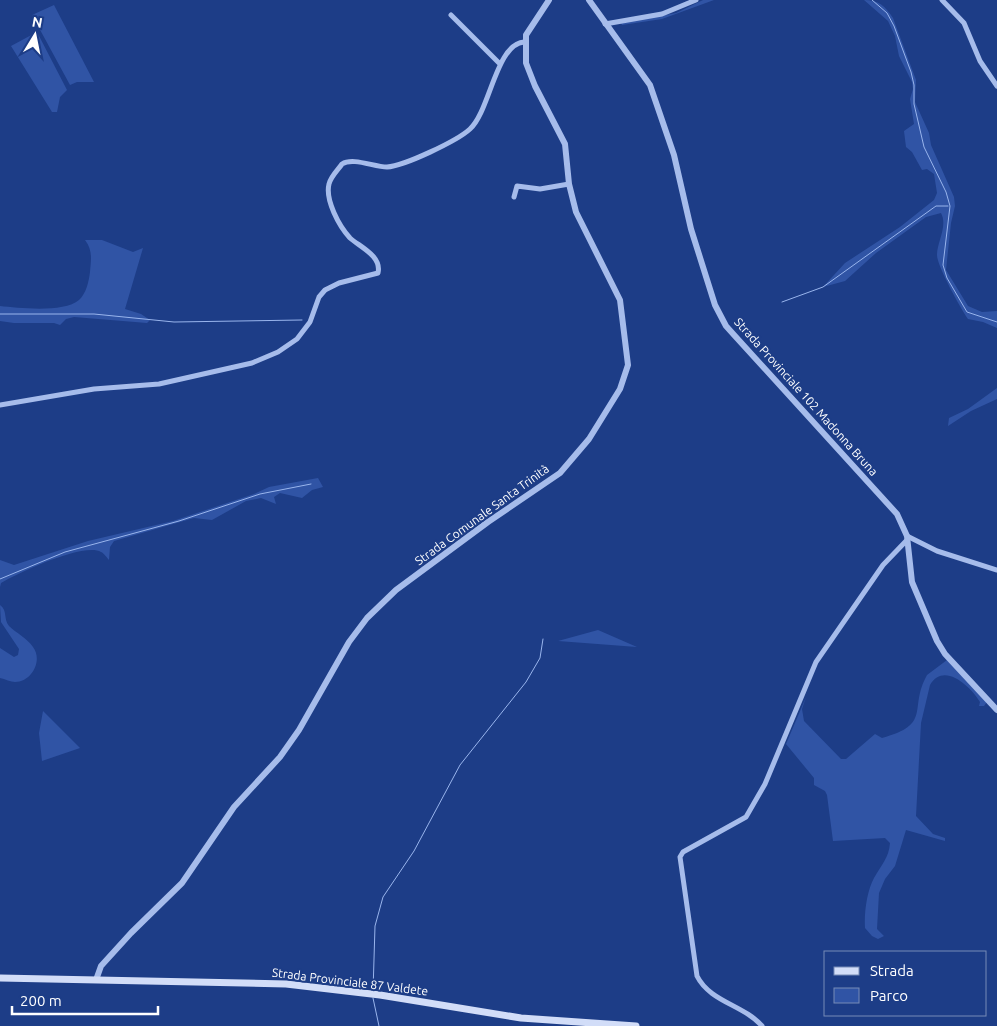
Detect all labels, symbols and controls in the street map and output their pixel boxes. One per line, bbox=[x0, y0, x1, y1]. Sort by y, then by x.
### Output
north arrow bbox=[10, 10, 60, 60]
text: N bbox=[31, 13, 44, 31]
street label: Strada Provinciale 102 Madonna Bruna bbox=[732, 315, 881, 478]
street label: Strada Comunale Santa Trinità bbox=[412, 462, 551, 567]
legend bbox=[824, 951, 987, 1016]
text: Strada bbox=[870, 962, 914, 979]
street label: Strada Provinciale 87 Valdete bbox=[271, 965, 429, 998]
scale bar bbox=[12, 984, 159, 1016]
text: Parco bbox=[870, 987, 908, 1004]
text: 200 m bbox=[20, 992, 62, 1009]

